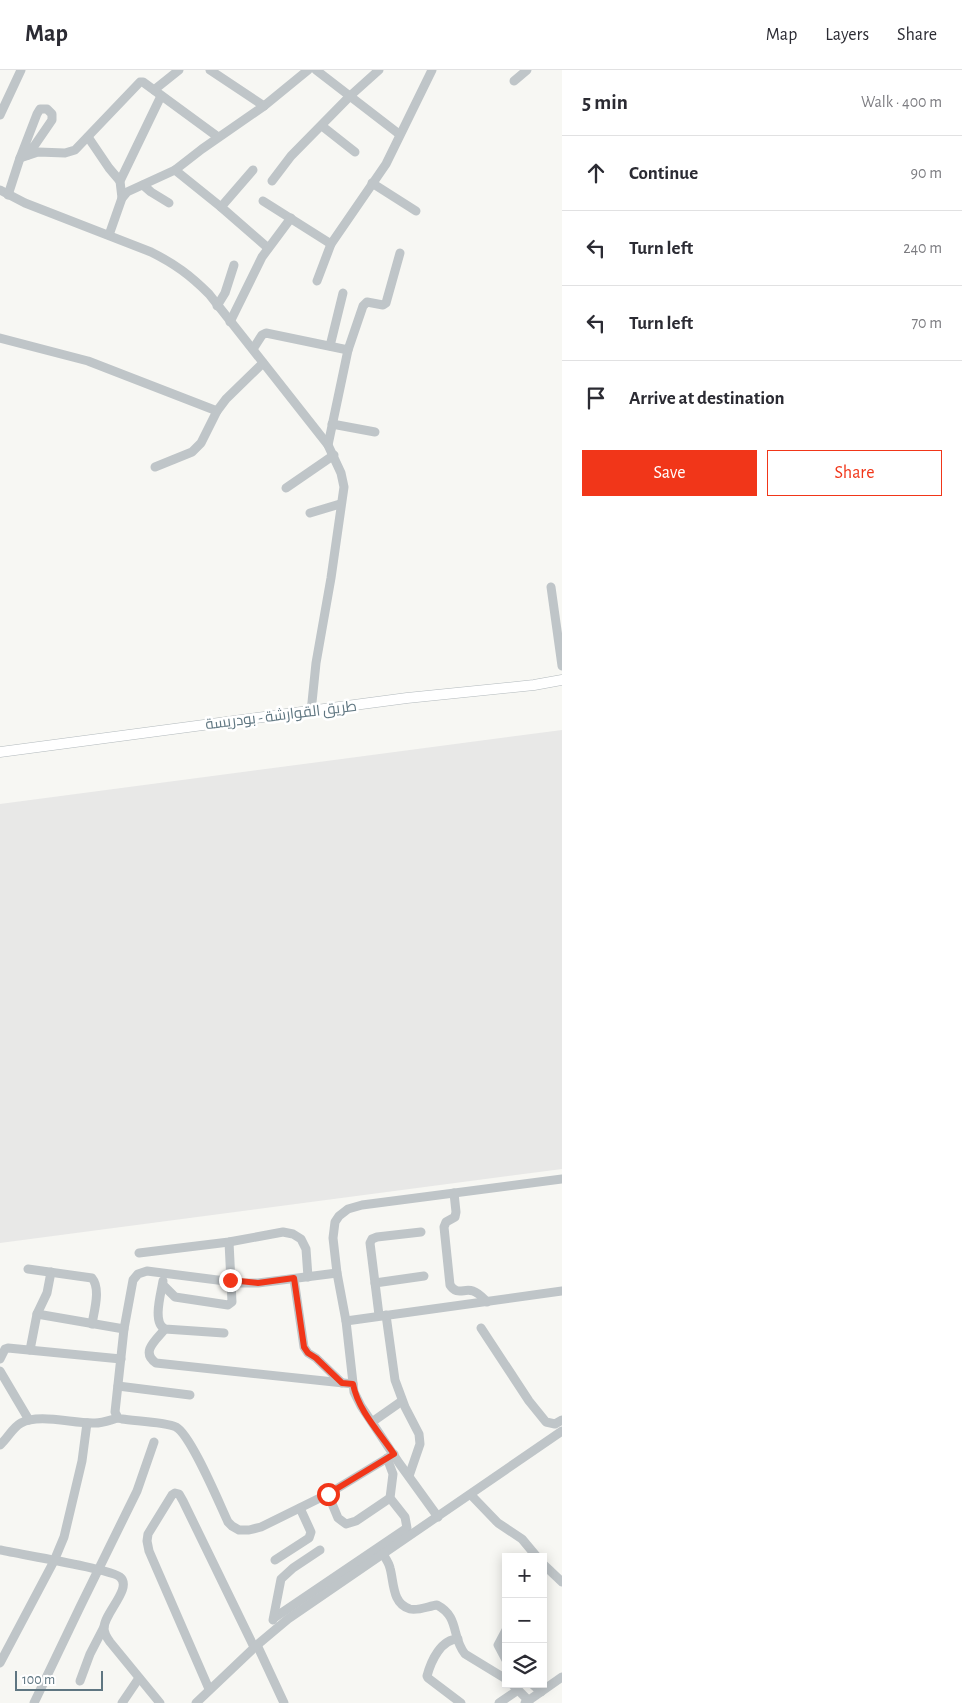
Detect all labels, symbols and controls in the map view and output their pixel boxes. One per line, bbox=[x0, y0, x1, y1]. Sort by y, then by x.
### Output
text: Map bbox=[25, 22, 68, 46]
text: Map bbox=[766, 26, 797, 44]
text: Layers bbox=[825, 26, 869, 44]
text: Share bbox=[897, 26, 937, 44]
text: 5 min bbox=[582, 92, 628, 113]
text: Walk · 400 m bbox=[861, 94, 942, 110]
icon: ahead bbox=[582, 159, 610, 187]
text: Continue bbox=[629, 164, 698, 183]
text: 90 m bbox=[911, 165, 942, 181]
icon: left bbox=[582, 234, 610, 262]
text: Turn left bbox=[629, 239, 693, 258]
text: 240 m bbox=[903, 240, 942, 256]
icon: left bbox=[582, 309, 610, 337]
text: Turn left bbox=[629, 314, 693, 333]
text: 70 m bbox=[911, 315, 942, 331]
icon: arrive bbox=[582, 384, 610, 412]
text: Arrive at destination bbox=[629, 389, 785, 408]
button: Save bbox=[582, 450, 757, 496]
button: Share bbox=[767, 450, 942, 496]
street label: طريق القوارشة - بودريسة bbox=[204, 698, 358, 734]
route end bbox=[219, 1269, 242, 1292]
route start bbox=[317, 1483, 340, 1506]
map controls bbox=[502, 1553, 547, 1688]
button: + bbox=[502, 1553, 547, 1598]
button: − bbox=[502, 1598, 547, 1643]
button: layers bbox=[502, 1643, 547, 1688]
scale bar bbox=[15, 1668, 102, 1691]
text: 100 m bbox=[22, 1673, 55, 1687]

